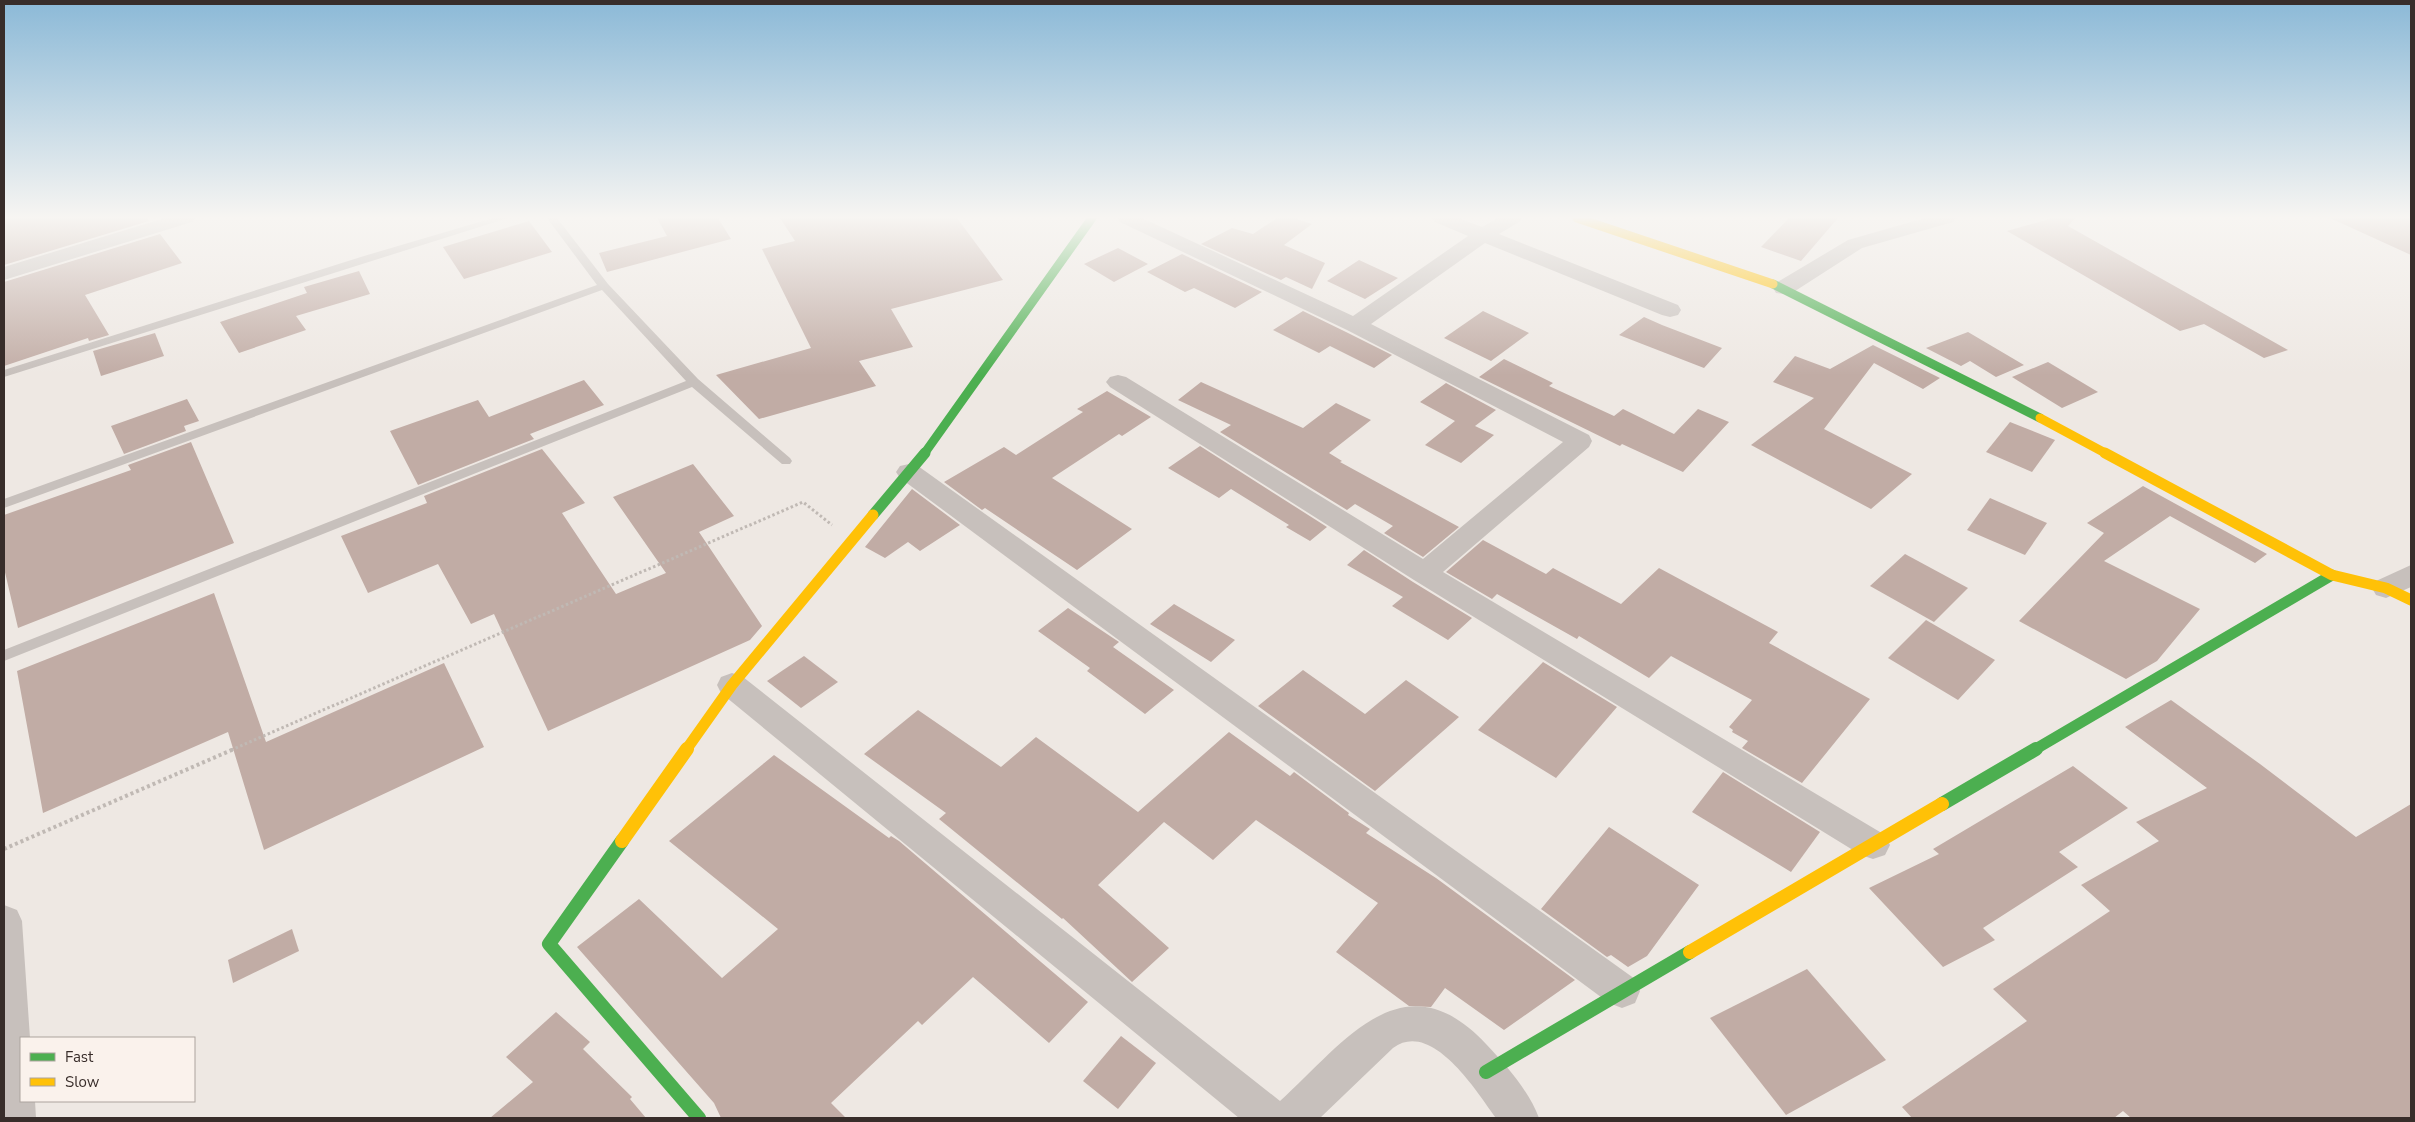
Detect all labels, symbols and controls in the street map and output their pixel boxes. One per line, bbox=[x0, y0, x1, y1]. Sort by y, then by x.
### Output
legend bbox=[20, 1037, 195, 1102]
text: Fast bbox=[65, 1047, 94, 1067]
text: Slow bbox=[65, 1072, 100, 1092]

